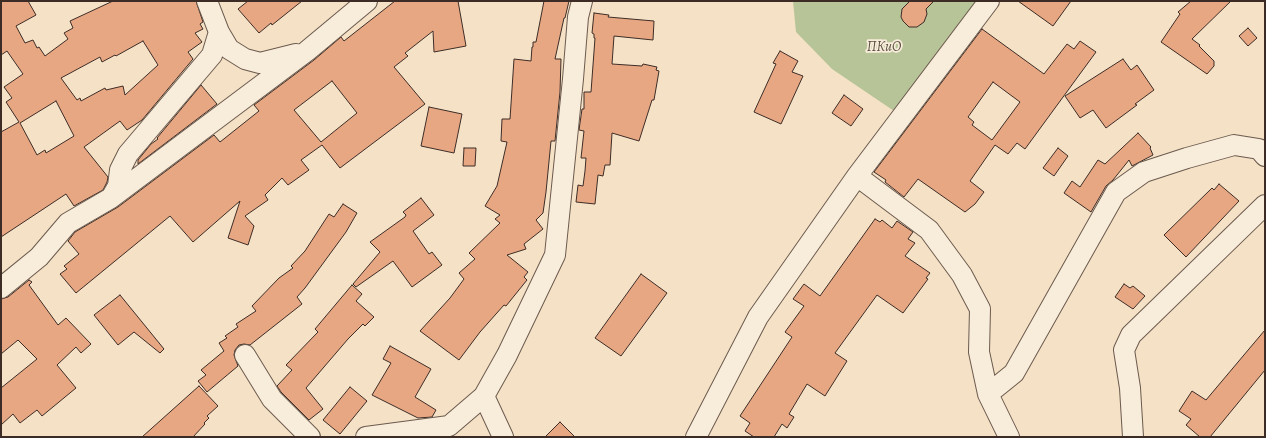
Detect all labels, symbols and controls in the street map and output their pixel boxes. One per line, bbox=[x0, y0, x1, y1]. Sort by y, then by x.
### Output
park label: ПКиО bbox=[867, 40, 901, 56]

